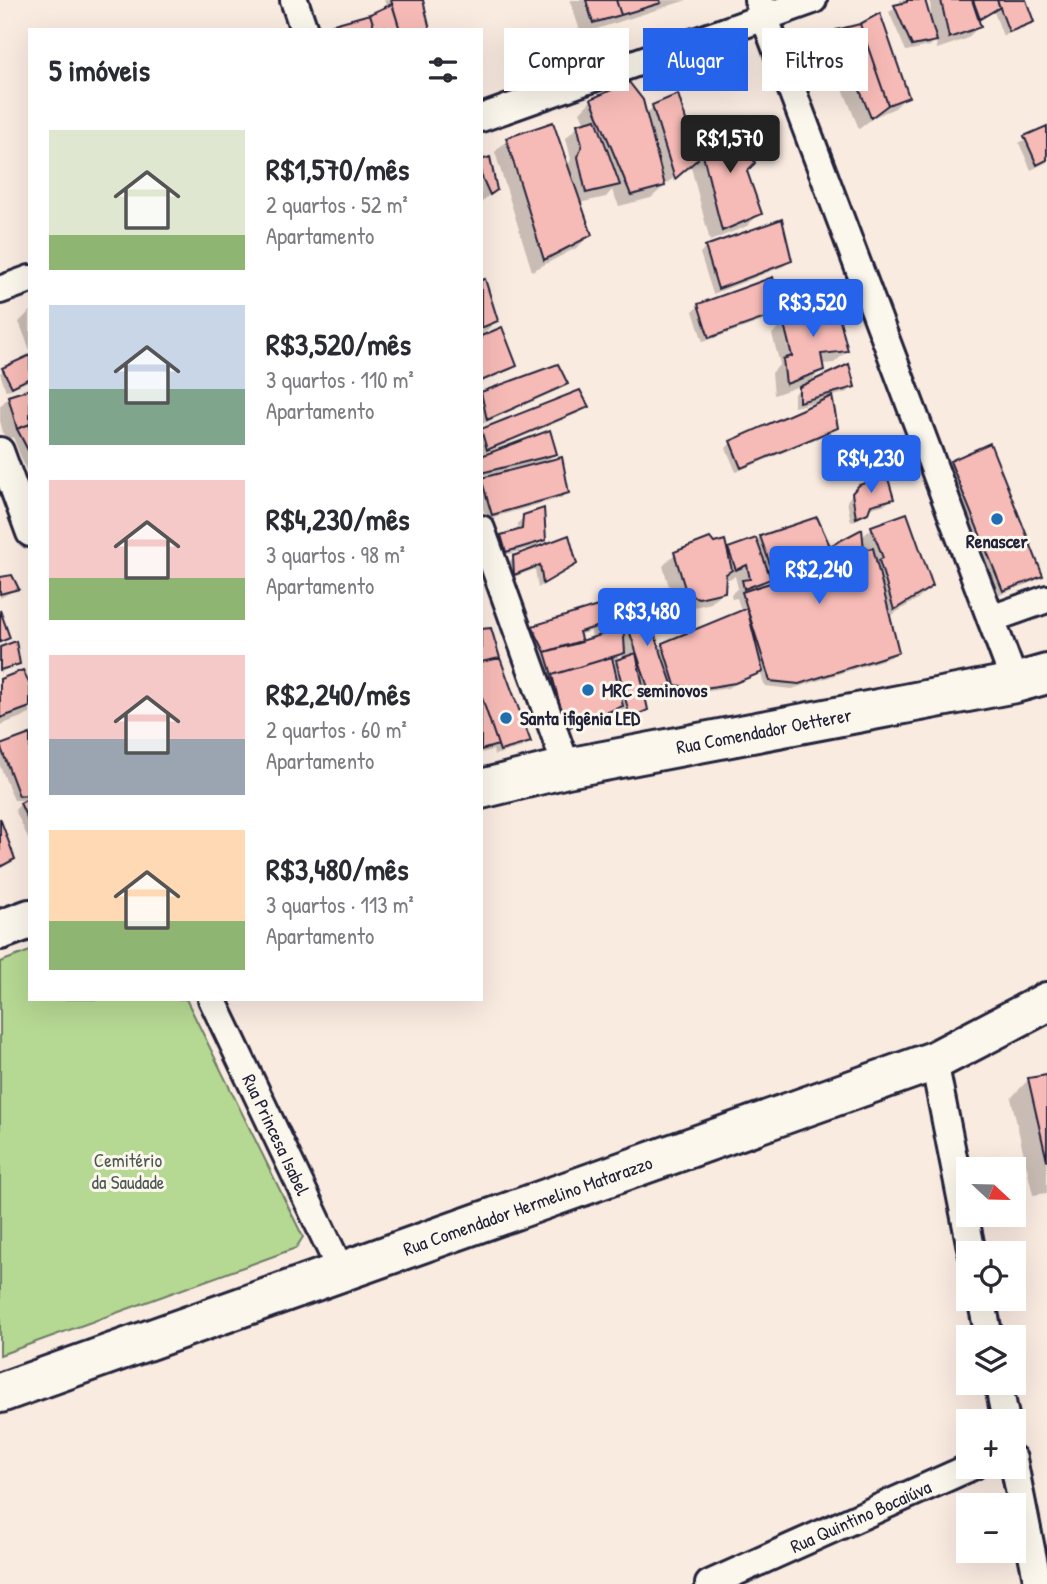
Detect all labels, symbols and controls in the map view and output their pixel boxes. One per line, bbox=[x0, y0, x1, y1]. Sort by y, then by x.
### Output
chip: Comprar bbox=[504, 28, 629, 91]
chip: Alugar bbox=[643, 28, 748, 91]
chip: Filtros bbox=[762, 28, 868, 91]
text: 5 imóveis bbox=[49, 50, 150, 90]
icon: filters bbox=[424, 51, 462, 89]
pin: R$1,570 bbox=[665, 116, 795, 175]
text: R$1,570 bbox=[697, 122, 763, 153]
text: R$1,570/mês bbox=[266, 149, 409, 189]
icon: home bbox=[105, 158, 189, 242]
text: 2 quartos · 52 m² bbox=[266, 189, 408, 220]
text: Apartamento bbox=[266, 220, 374, 251]
pin: R$3,520 bbox=[748, 280, 878, 339]
text: R$3,520 bbox=[779, 286, 847, 317]
text: R$3,520/mês bbox=[266, 324, 411, 364]
icon: home bbox=[105, 333, 189, 417]
text: 3 quartos · 110 m² bbox=[266, 364, 414, 395]
text: Apartamento bbox=[266, 395, 374, 426]
pin: R$4,230 bbox=[806, 435, 936, 495]
text: R$4,230 bbox=[838, 442, 904, 473]
text: R$4,230/mês bbox=[266, 499, 410, 539]
icon: home bbox=[105, 508, 189, 592]
marker: Renascer bbox=[989, 511, 1005, 527]
place label: Renascer bbox=[966, 528, 1029, 554]
text: 3 quartos · 98 m² bbox=[266, 539, 405, 570]
pin: R$2,240 bbox=[754, 546, 884, 606]
text: R$2,240 bbox=[785, 553, 853, 584]
text: Apartamento bbox=[266, 570, 374, 601]
pin: R$3,480 bbox=[582, 588, 712, 648]
text: R$3,480 bbox=[614, 595, 680, 626]
text: R$2,240/mês bbox=[266, 674, 410, 714]
place label: MRC seminovos bbox=[602, 677, 708, 703]
marker: MRC seminovos bbox=[580, 682, 596, 698]
icon: home bbox=[105, 683, 189, 767]
street label: Rua Comendador Oetterer bbox=[674, 701, 854, 760]
place label: Santa ifigênia LED bbox=[520, 705, 641, 732]
marker: Santa ifigênia LED bbox=[498, 710, 514, 726]
text: 2 quartos · 60 m² bbox=[266, 714, 407, 745]
text: Apartamento bbox=[266, 745, 374, 776]
text: R$3,480/mês bbox=[266, 849, 409, 889]
icon: home bbox=[105, 858, 189, 942]
text: 3 quartos · 113 m² bbox=[266, 889, 414, 920]
text: Apartamento bbox=[266, 920, 374, 951]
street label: Rua Princesa Isabel bbox=[236, 1070, 317, 1200]
park label: Cemitério da Saudade bbox=[92, 1147, 165, 1195]
street label: Rua Comendador Hermelino Matarazzo bbox=[400, 1149, 656, 1262]
north arrow bbox=[956, 1157, 1026, 1227]
map controls bbox=[956, 1157, 1026, 1563]
button: locate bbox=[956, 1241, 1026, 1311]
button: layers bbox=[956, 1325, 1026, 1395]
button: + bbox=[956, 1409, 1026, 1479]
street label: Rua Quintino Bocaiúva bbox=[786, 1473, 936, 1559]
button: − bbox=[956, 1493, 1026, 1563]

